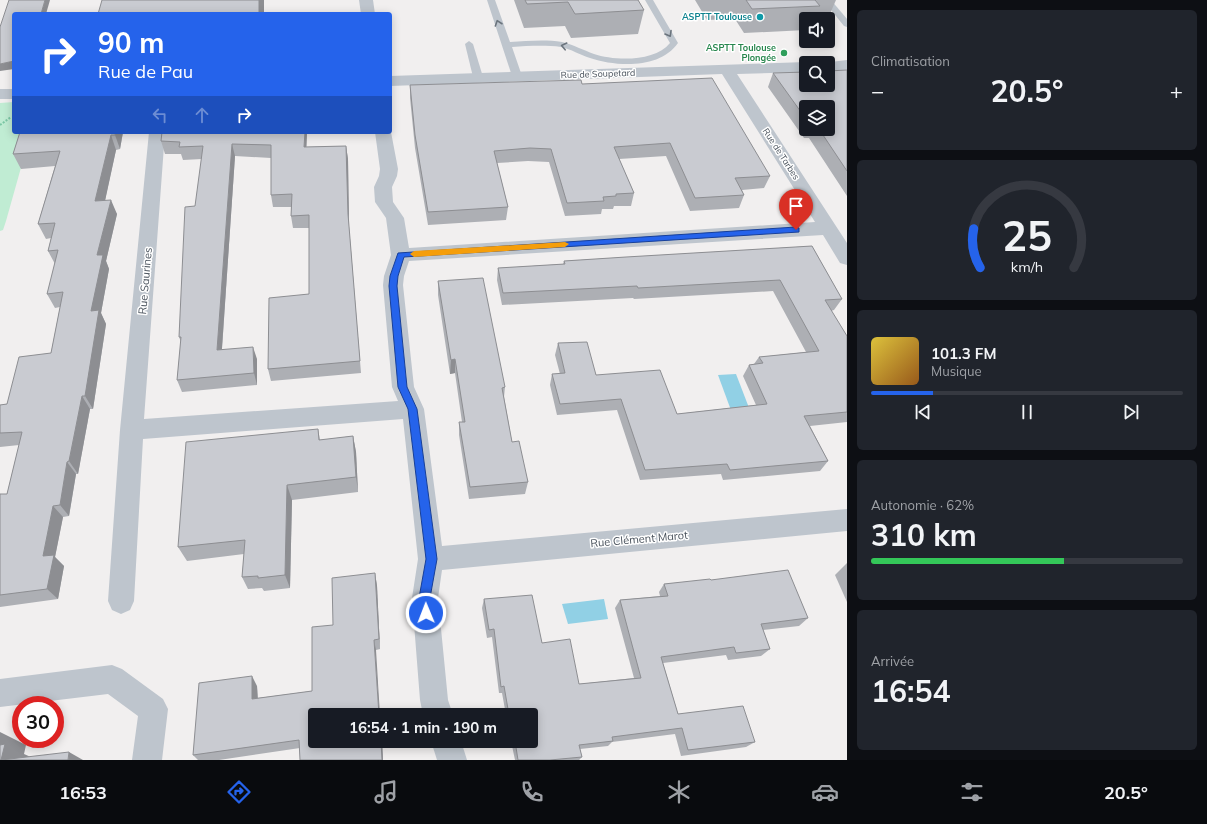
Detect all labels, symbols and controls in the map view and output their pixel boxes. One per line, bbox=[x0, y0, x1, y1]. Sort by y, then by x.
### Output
place label: ASPTT Toulouse bbox=[682, 11, 752, 22]
marker: ASPTT Toulouse bbox=[755, 12, 765, 22]
map controls bbox=[799, 12, 835, 136]
button: sound bbox=[799, 12, 835, 48]
one-way arrow bbox=[495, 19, 503, 26]
text: 90 m bbox=[98, 25, 164, 60]
icon: right bbox=[32, 28, 84, 80]
one-way arrow bbox=[664, 30, 671, 37]
one-way arrow bbox=[561, 42, 567, 50]
place label: ASPTT Toulouse Plongée bbox=[706, 42, 776, 63]
marker: ASPTT Toulouse Plongée bbox=[779, 48, 789, 58]
text: Climatisation bbox=[871, 53, 950, 69]
button: search bbox=[799, 56, 835, 92]
text: Rue de Pau bbox=[98, 60, 193, 83]
street label: Rue de Soupetard bbox=[560, 67, 636, 80]
text: 20.5° bbox=[991, 72, 1063, 110]
text: − bbox=[871, 77, 884, 105]
text: + bbox=[1170, 77, 1183, 105]
button: layers bbox=[799, 100, 835, 136]
icon: left bbox=[149, 104, 171, 126]
icon: ahead bbox=[191, 104, 213, 126]
icon: right bbox=[233, 104, 255, 126]
street label: Rue de Tarbes bbox=[761, 126, 802, 182]
pin bbox=[779, 189, 813, 230]
icon: arrive bbox=[785, 195, 807, 217]
text: 25 bbox=[1002, 209, 1052, 261]
street label: Rue Saurines bbox=[135, 247, 155, 315]
text: km/h bbox=[1011, 258, 1043, 276]
text: 101.3 FM bbox=[931, 344, 996, 363]
text: Musique bbox=[931, 363, 982, 379]
icon: previous bbox=[912, 401, 934, 423]
icon: pause bbox=[1016, 401, 1038, 423]
icon: next bbox=[1120, 401, 1142, 423]
text: Autonomie · 62% bbox=[871, 497, 974, 513]
text: 310 km bbox=[871, 516, 977, 554]
street label: Rue Clément Marot bbox=[590, 528, 688, 550]
position arrow bbox=[405, 592, 447, 634]
text: Arrivée bbox=[871, 653, 914, 669]
text: 16:54 bbox=[871, 672, 950, 710]
speed limit sign: 30 bbox=[12, 696, 64, 748]
text: 16:54 · 1 min · 190 m bbox=[349, 718, 497, 737]
icon: directions bbox=[225, 778, 253, 806]
icon: music bbox=[372, 778, 400, 806]
icon: phone bbox=[518, 778, 546, 806]
icon: climate bbox=[665, 778, 693, 806]
icon: car bbox=[811, 778, 839, 806]
icon: filters bbox=[958, 778, 986, 806]
text: 16:53 bbox=[59, 781, 107, 804]
text: 20.5° bbox=[1104, 781, 1148, 804]

